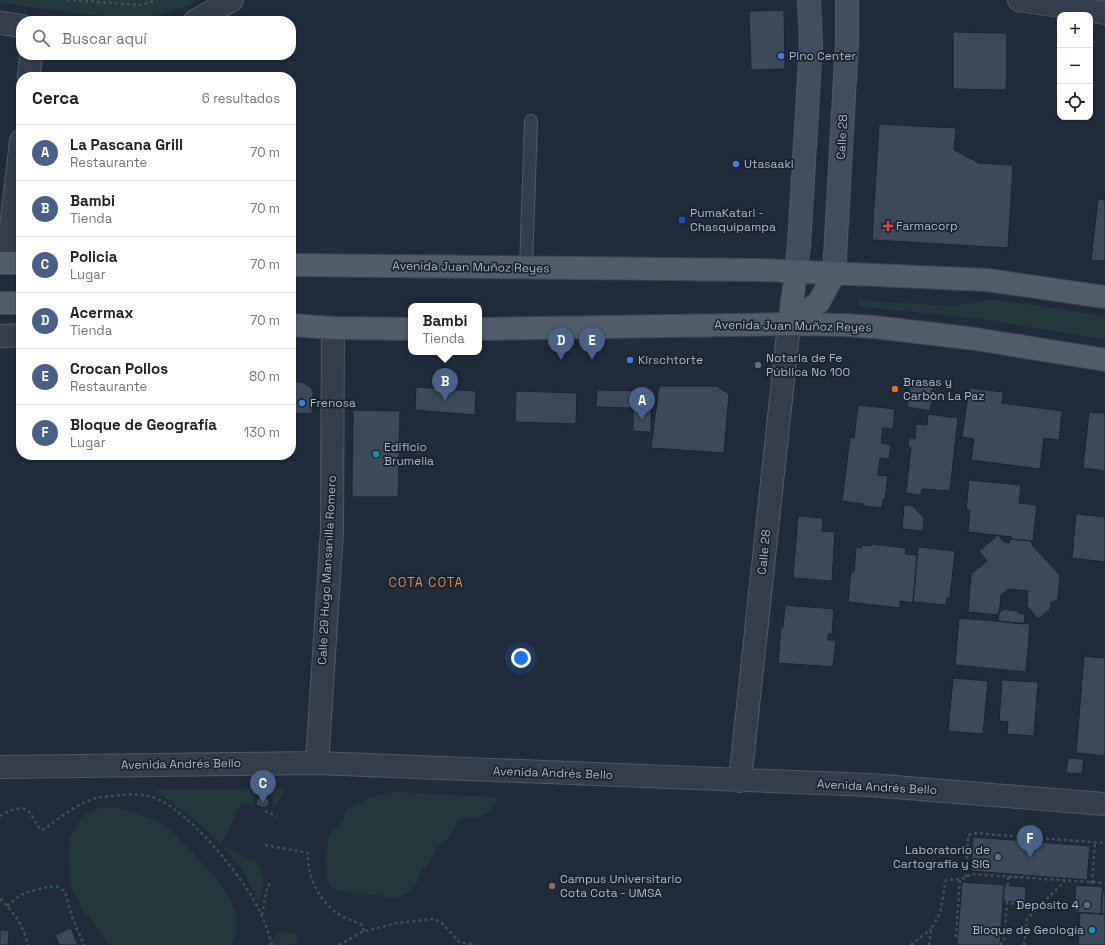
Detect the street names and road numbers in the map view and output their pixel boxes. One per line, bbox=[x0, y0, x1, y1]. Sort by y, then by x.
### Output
street label: Calle 28 bbox=[833, 114, 851, 160]
street label: Avenida Juan Muñoz Reyes bbox=[392, 258, 550, 276]
street label: Avenida Juan Muñoz Reyes bbox=[714, 317, 872, 335]
street label: Calle 29 Hugo Mansanilla Romero bbox=[314, 475, 340, 665]
street label: Calle 28 bbox=[754, 529, 774, 575]
street label: Avenida Andrés Bello bbox=[121, 755, 241, 773]
street label: Avenida Andrés Bello bbox=[493, 763, 613, 783]
street label: Avenida Andrés Bello bbox=[816, 776, 938, 798]

